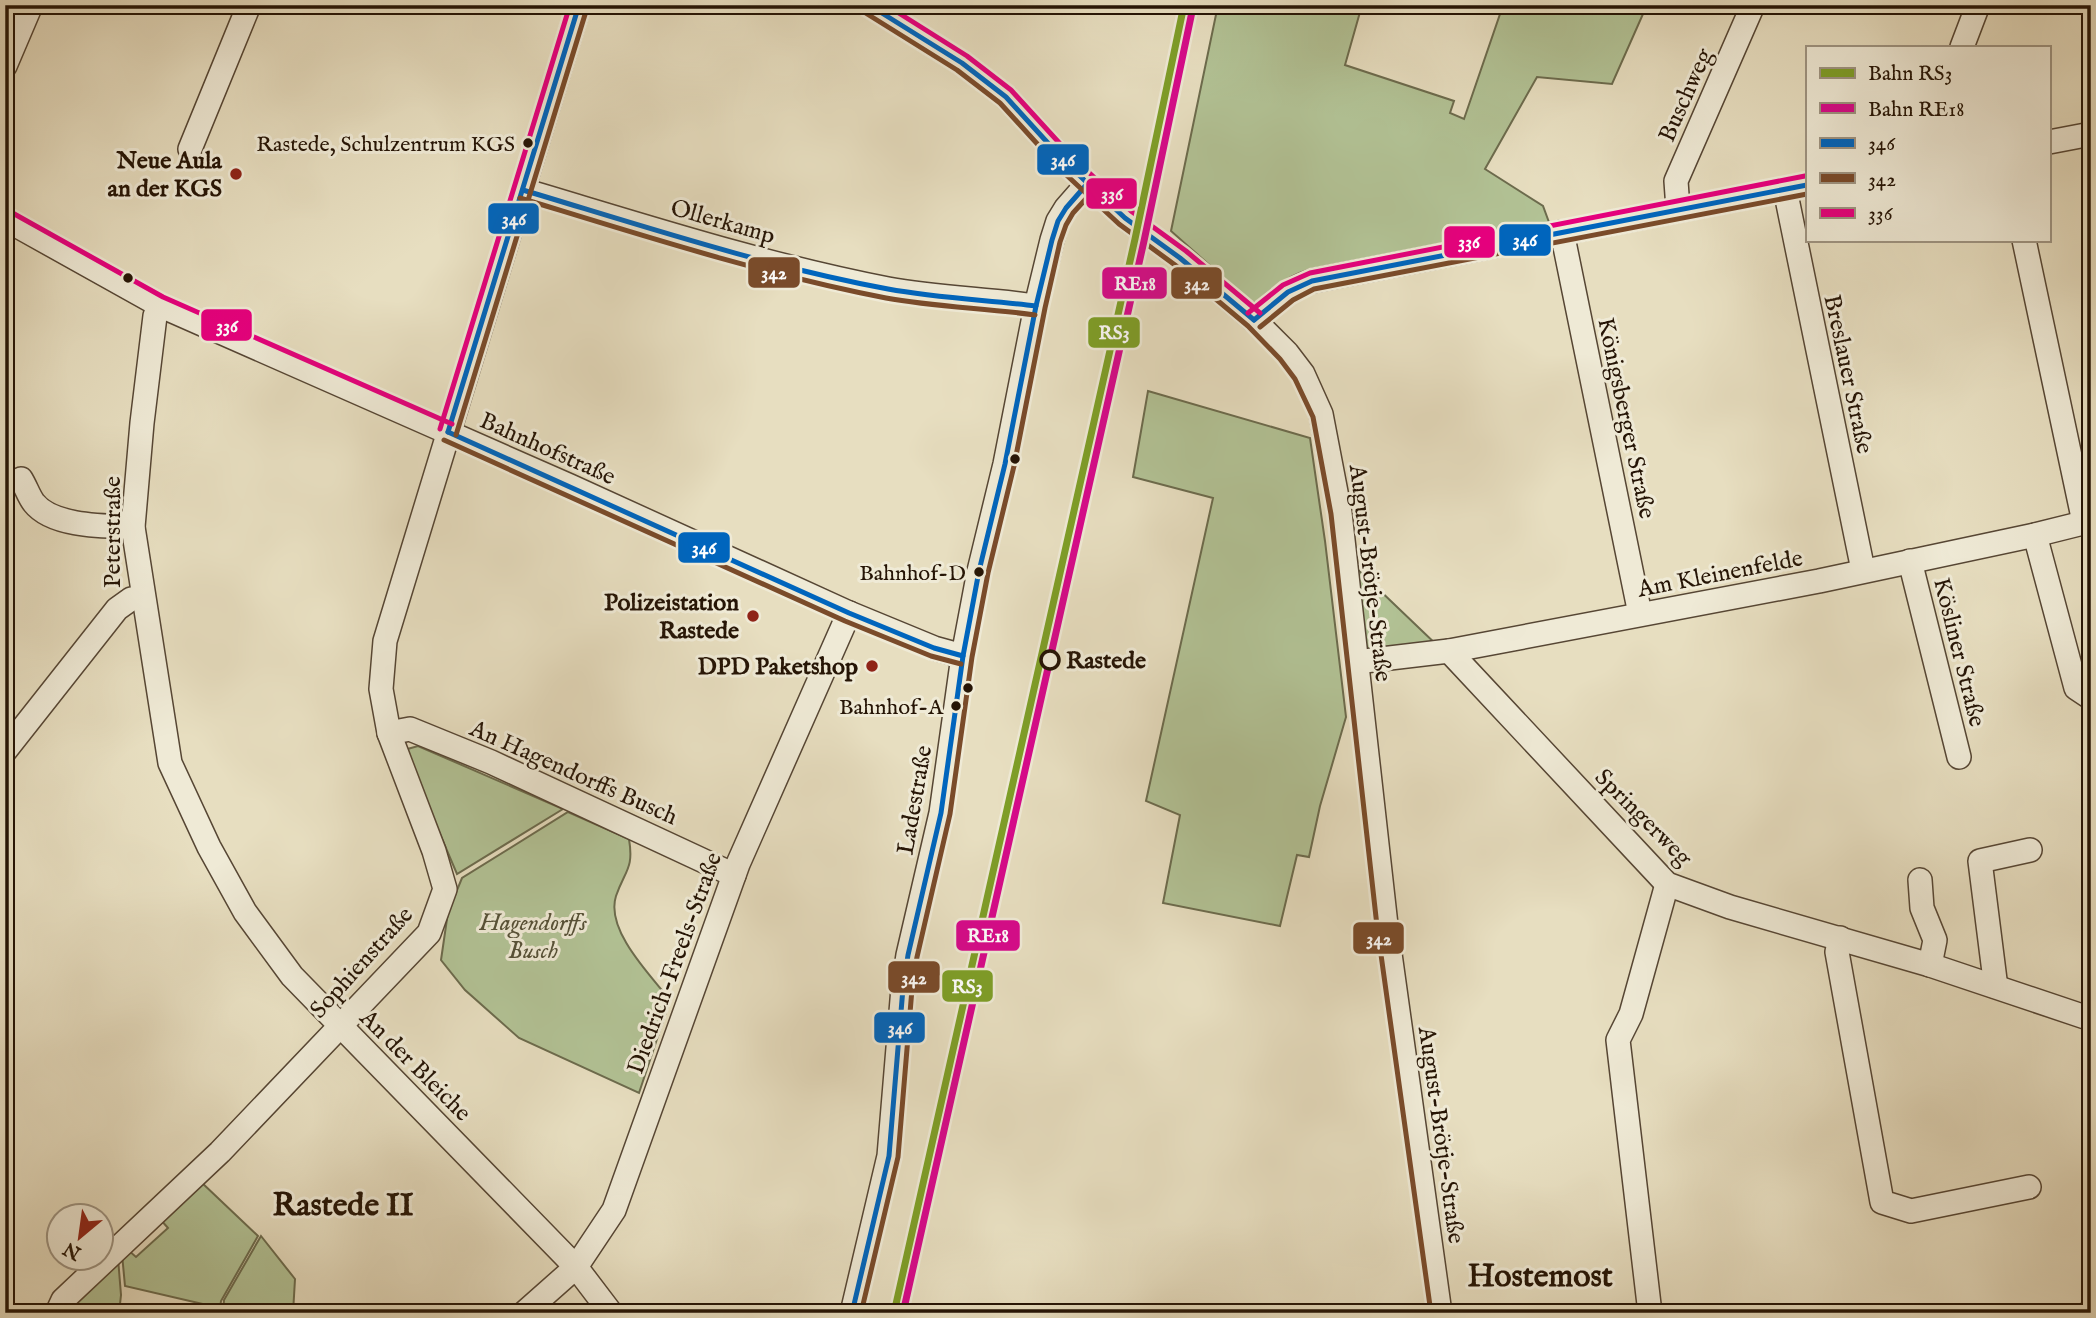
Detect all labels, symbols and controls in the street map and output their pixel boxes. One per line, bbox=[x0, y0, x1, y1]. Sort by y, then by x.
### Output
street label: Buschweg bbox=[1652, 43, 1721, 147]
legend bbox=[1806, 46, 2050, 242]
text: Bahn RS3 bbox=[1868, 61, 1952, 88]
text: Bahn RE18 bbox=[1868, 97, 1964, 124]
place label: Rastede, Schulzentrum KGS bbox=[256, 131, 515, 159]
text: 346 bbox=[1868, 131, 1896, 158]
marker: Rastede, Schulzentrum KGS bbox=[521, 136, 535, 150]
line badge: 346 bbox=[1036, 143, 1090, 176]
place label: Neue Aula an der KGS bbox=[108, 146, 223, 205]
text: 346 bbox=[1051, 149, 1076, 173]
marker: Neue Aula an der KGS bbox=[228, 166, 244, 182]
text: 342 bbox=[1868, 167, 1896, 194]
line badge: 336 bbox=[1085, 177, 1138, 210]
text: 336 bbox=[1101, 183, 1124, 207]
street label: Ollerkamp bbox=[667, 193, 778, 252]
text: 336 bbox=[1868, 201, 1894, 228]
line badge: 346 bbox=[487, 202, 540, 235]
text: 346 bbox=[502, 208, 527, 232]
line badge: 346 bbox=[1498, 223, 1552, 257]
line badge: 336 bbox=[1443, 225, 1496, 259]
text: 346 bbox=[1513, 229, 1538, 253]
text: 336 bbox=[1458, 231, 1481, 255]
line badge: 342 bbox=[747, 256, 801, 289]
text: 342 bbox=[761, 262, 787, 286]
line badge: RE18 bbox=[1101, 266, 1168, 300]
line badge: 342 bbox=[1170, 266, 1223, 300]
unlabelled marker bbox=[121, 271, 135, 285]
text: RE18 bbox=[1114, 273, 1156, 297]
text: 342 bbox=[1184, 273, 1210, 297]
street label: Breslauer Straße bbox=[1816, 292, 1880, 457]
line badge: 336 bbox=[200, 308, 253, 342]
text: 336 bbox=[216, 315, 239, 339]
street label: Königsberger Straße bbox=[1589, 315, 1662, 522]
line badge: RS3 bbox=[1087, 316, 1141, 349]
text: RS3 bbox=[1098, 322, 1130, 346]
street label: Bahnhofstraße bbox=[475, 406, 620, 493]
unlabelled marker bbox=[1008, 452, 1022, 466]
street label: August-Brötje-Straße bbox=[1341, 462, 1398, 684]
street label: Peterstraße bbox=[98, 476, 129, 588]
line badge: 346 bbox=[677, 531, 731, 564]
text: 346 bbox=[692, 537, 717, 561]
street label: Am Kleinenfelde bbox=[1634, 543, 1806, 606]
place label: Bahnhof-D bbox=[859, 560, 966, 588]
marker: Bahnhof-D bbox=[972, 565, 986, 579]
street label: Kösliner Straße bbox=[1925, 575, 1992, 730]
place label: Polizeistation Rastede bbox=[604, 588, 739, 647]
marker: Polizeistation Rastede bbox=[745, 608, 761, 624]
place label: Rastede bbox=[1066, 646, 1146, 677]
marker: Rastede bbox=[1040, 650, 1060, 670]
place label: DPD Paketshop bbox=[698, 652, 858, 683]
marker: DPD Paketshop bbox=[864, 658, 880, 674]
unlabelled marker bbox=[961, 681, 975, 695]
place label: Bahnhof-A bbox=[839, 694, 944, 722]
marker: Bahnhof-A bbox=[949, 699, 963, 713]
street label: An Hagendorffs Busch bbox=[464, 713, 682, 833]
street label: Ladestraße bbox=[891, 743, 940, 857]
street label: Springerweg bbox=[1587, 763, 1699, 874]
street label: Diedrich-Freels-Straße bbox=[621, 848, 730, 1079]
street label: Sophienstraße bbox=[304, 901, 421, 1025]
park label: Hagendorffs Busch bbox=[478, 908, 588, 967]
line badge: RE18 bbox=[955, 919, 1021, 952]
line badge: 342 bbox=[1352, 921, 1405, 955]
text: RE18 bbox=[967, 925, 1009, 949]
text: 342 bbox=[1366, 928, 1392, 952]
line badge: 342 bbox=[887, 960, 941, 994]
text: 342 bbox=[901, 967, 927, 991]
line badge: RS3 bbox=[941, 969, 994, 1003]
text: RS3 bbox=[951, 976, 983, 1000]
street label: An der Bleiche bbox=[352, 1003, 477, 1129]
line badge: 346 bbox=[873, 1011, 926, 1044]
text: 346 bbox=[888, 1017, 913, 1041]
street label: August-Brötje-Straße bbox=[1410, 1024, 1471, 1246]
district label: Rastede II bbox=[272, 1186, 414, 1227]
north arrow bbox=[46, 1202, 116, 1272]
text: N bbox=[59, 1235, 87, 1265]
district label: Hostemost bbox=[1467, 1257, 1613, 1298]

